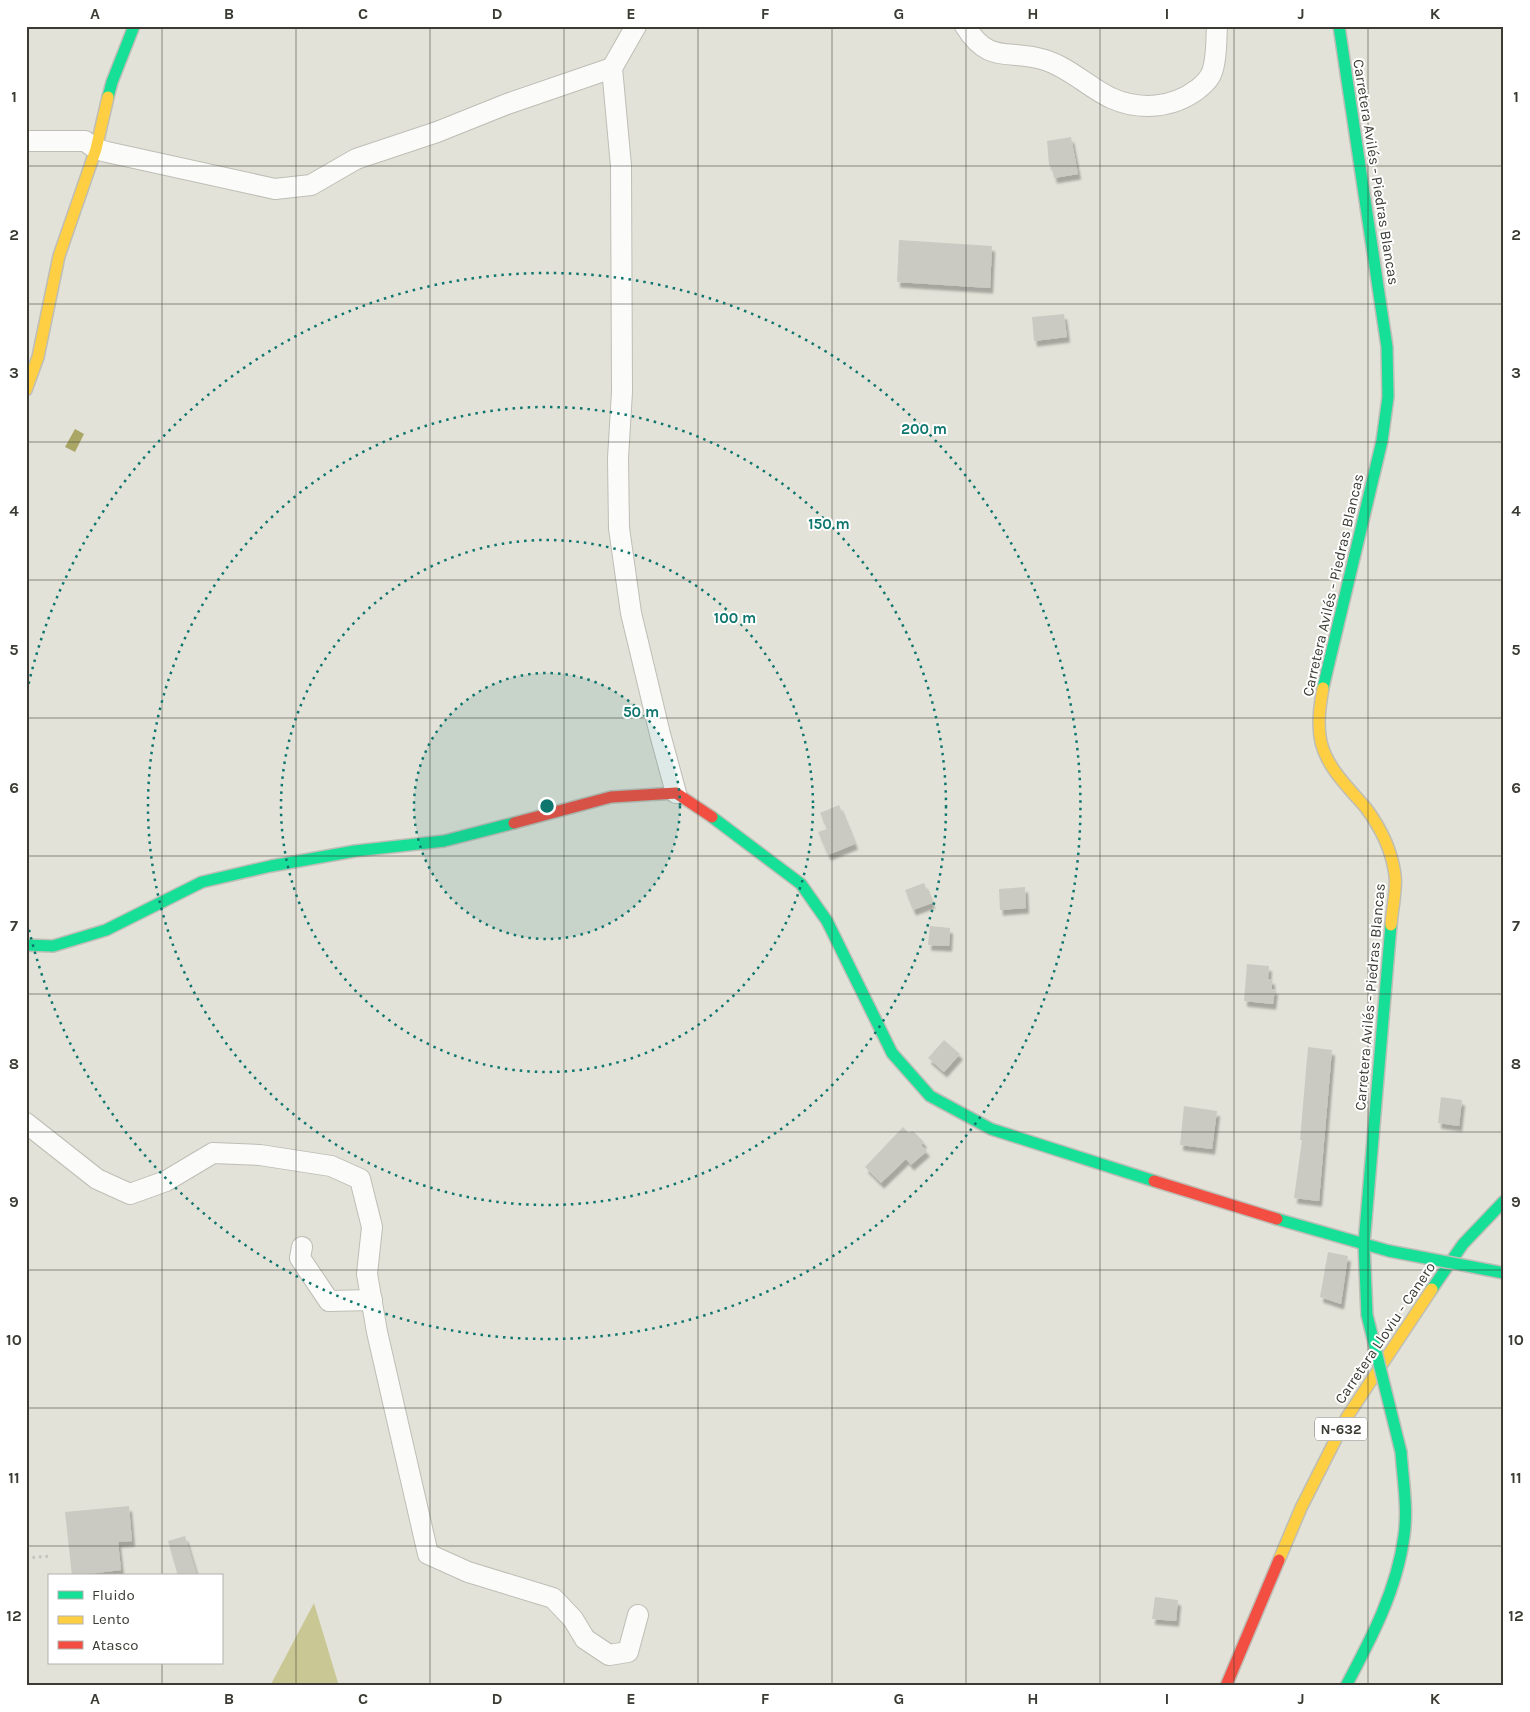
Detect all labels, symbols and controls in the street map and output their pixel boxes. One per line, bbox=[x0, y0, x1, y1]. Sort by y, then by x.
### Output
text: A bbox=[90, 4, 100, 23]
text: B bbox=[224, 4, 234, 23]
text: C bbox=[358, 4, 368, 23]
text: D bbox=[492, 4, 503, 23]
text: E bbox=[626, 4, 636, 23]
text: F bbox=[761, 4, 770, 23]
text: G bbox=[894, 4, 904, 23]
text: H bbox=[1027, 4, 1039, 23]
text: I bbox=[1165, 4, 1169, 23]
text: J bbox=[1297, 4, 1305, 23]
text: K bbox=[1430, 4, 1441, 23]
street label: Carretera Avilés - Piedras Blancas bbox=[1349, 58, 1403, 286]
text: 1 bbox=[11, 87, 17, 106]
text: 1 bbox=[1513, 87, 1519, 106]
text: 2 bbox=[9, 225, 19, 244]
text: 2 bbox=[1511, 225, 1521, 244]
text: 3 bbox=[9, 363, 19, 382]
text: 3 bbox=[1511, 363, 1521, 382]
text: 200 m bbox=[901, 420, 947, 438]
street label: Carretera Avilés - Piedras Blancas bbox=[1299, 472, 1367, 698]
text: 4 bbox=[9, 501, 19, 520]
text: 4 bbox=[1511, 501, 1521, 520]
text: 150 m bbox=[808, 515, 850, 533]
text: 100 m bbox=[714, 609, 756, 627]
text: 5 bbox=[9, 640, 19, 659]
text: 5 bbox=[1511, 640, 1521, 659]
text: 50 m bbox=[623, 703, 659, 721]
text: 6 bbox=[9, 778, 19, 797]
text: 6 bbox=[1511, 778, 1521, 797]
centre of rings bbox=[538, 797, 556, 815]
street label: Carretera Avilés - Piedras Blancas bbox=[1351, 883, 1389, 1111]
text: 7 bbox=[10, 916, 18, 935]
text: 7 bbox=[1512, 916, 1520, 935]
text: 8 bbox=[9, 1054, 19, 1073]
text: 8 bbox=[1511, 1054, 1521, 1073]
text: 9 bbox=[9, 1192, 19, 1211]
text: 9 bbox=[1511, 1192, 1521, 1211]
street label: Carretera Lloviu - Canero bbox=[1331, 1259, 1439, 1407]
text: 10 bbox=[6, 1330, 22, 1349]
text: 10 bbox=[1508, 1330, 1524, 1349]
road number: N-632 bbox=[1315, 1418, 1367, 1440]
text: 11 bbox=[8, 1468, 20, 1487]
text: 11 bbox=[1510, 1468, 1522, 1487]
legend bbox=[48, 1574, 222, 1664]
text: Fluido bbox=[92, 1586, 135, 1604]
text: 12 bbox=[6, 1606, 22, 1625]
text: 12 bbox=[1508, 1606, 1524, 1625]
text: Lento bbox=[92, 1610, 130, 1628]
text: Atasco bbox=[92, 1636, 138, 1654]
text: A bbox=[90, 1689, 100, 1708]
text: B bbox=[224, 1689, 234, 1708]
text: C bbox=[358, 1689, 368, 1708]
text: D bbox=[492, 1689, 503, 1708]
text: E bbox=[626, 1689, 636, 1708]
text: F bbox=[761, 1689, 770, 1708]
text: G bbox=[894, 1689, 904, 1708]
text: H bbox=[1027, 1689, 1039, 1708]
text: I bbox=[1165, 1689, 1169, 1708]
text: J bbox=[1297, 1689, 1305, 1708]
text: K bbox=[1430, 1689, 1441, 1708]

